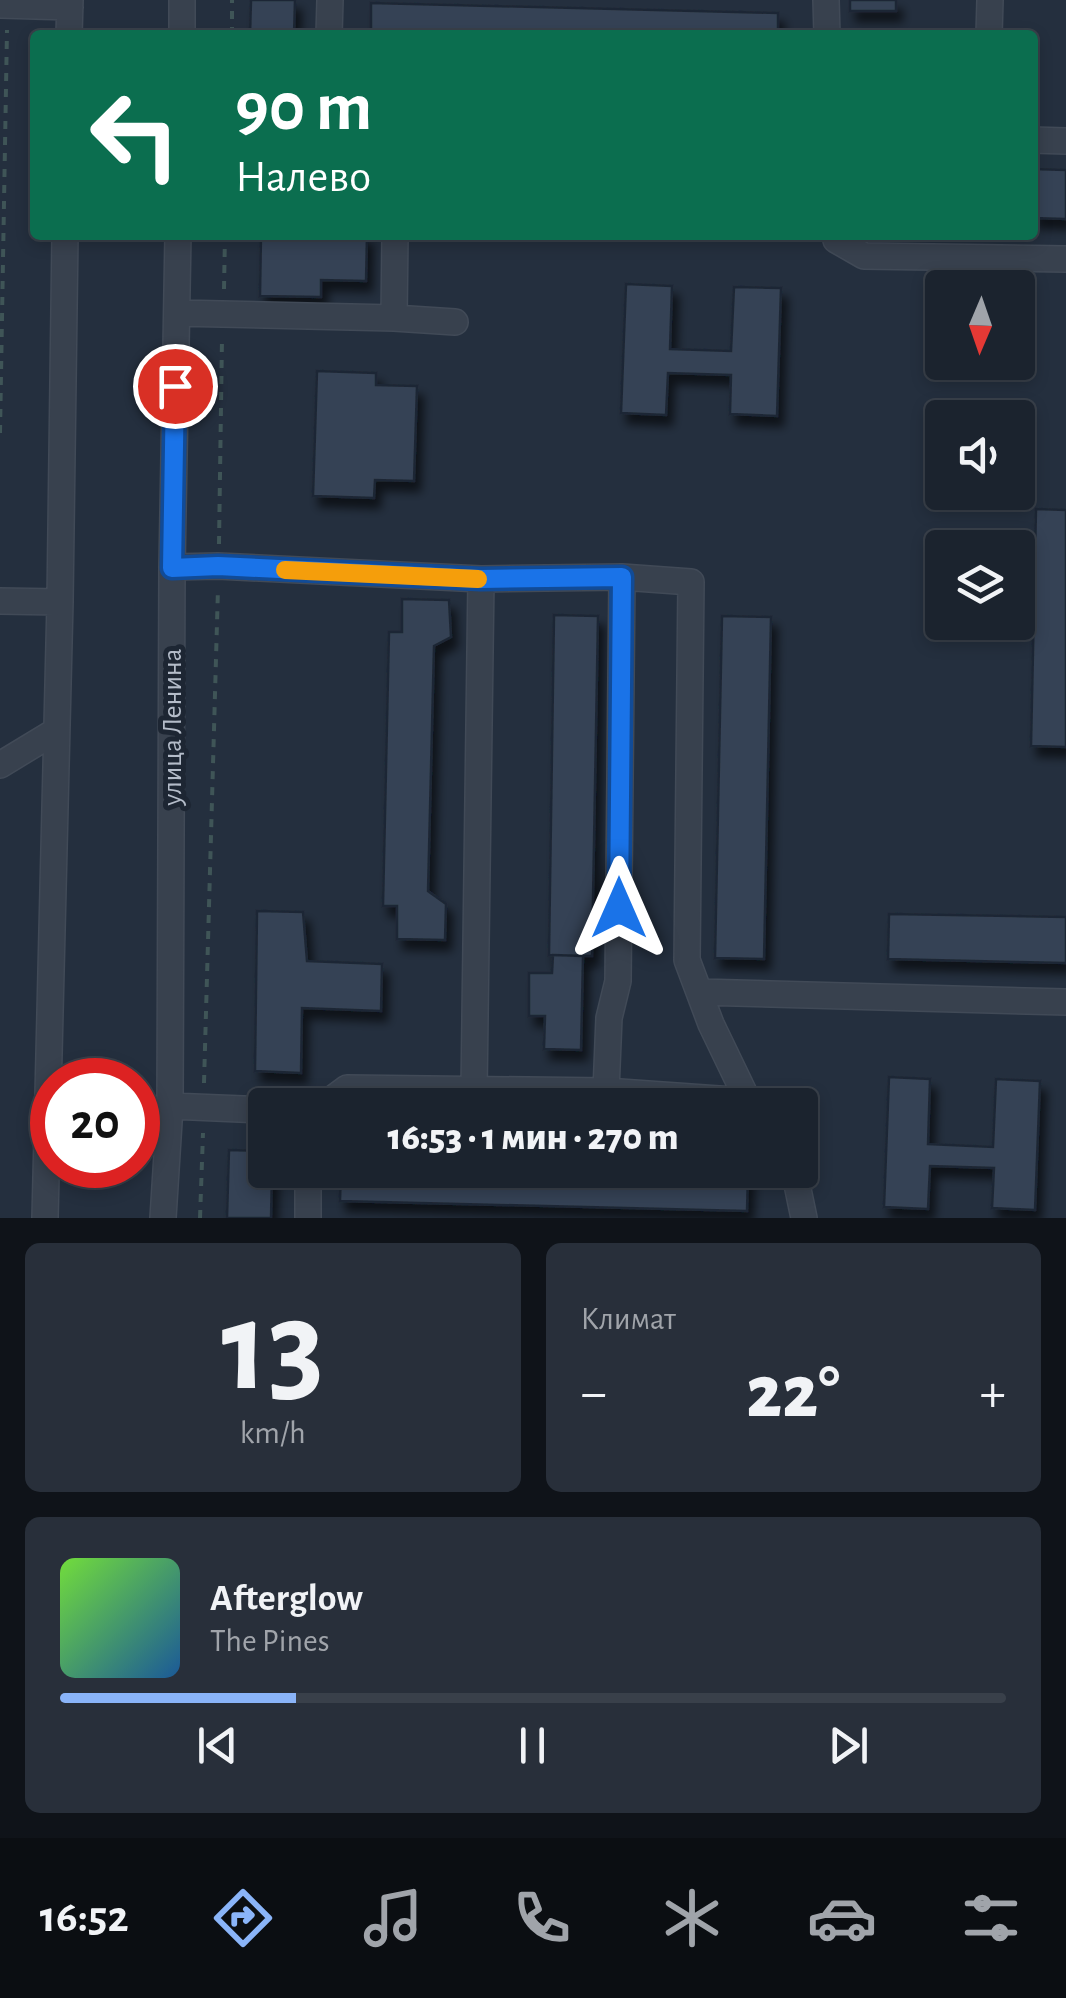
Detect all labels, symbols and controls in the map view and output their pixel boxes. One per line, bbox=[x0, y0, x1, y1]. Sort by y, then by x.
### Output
icon: left bbox=[70, 70, 200, 200]
text: 90 m bbox=[235, 73, 372, 143]
text: Налево bbox=[235, 155, 371, 200]
north arrow bbox=[925, 270, 1035, 380]
map controls bbox=[925, 270, 1035, 640]
pin bbox=[133, 344, 218, 429]
icon: arrive bbox=[148, 359, 203, 414]
button: sound bbox=[925, 400, 1035, 510]
button: layers bbox=[925, 530, 1035, 640]
street label: улица Ленина bbox=[159, 648, 187, 807]
position arrow bbox=[567, 856, 671, 960]
speed limit sign: 20 bbox=[30, 1058, 160, 1188]
text: 16:53 · 1 мин · 270 m bbox=[388, 1119, 678, 1157]
text: 13 bbox=[221, 1284, 324, 1414]
text: Климат bbox=[581, 1303, 676, 1335]
text: 22° bbox=[746, 1356, 840, 1431]
text: − bbox=[581, 1366, 607, 1421]
text: + bbox=[980, 1366, 1006, 1421]
text: km/h bbox=[240, 1417, 306, 1449]
text: Afterglow bbox=[210, 1580, 363, 1618]
text: The Pines bbox=[210, 1625, 330, 1657]
icon: previous bbox=[190, 1718, 245, 1773]
icon: pause bbox=[505, 1718, 560, 1773]
icon: next bbox=[821, 1718, 876, 1773]
icon: directions bbox=[208, 1883, 278, 1953]
icon: music bbox=[358, 1883, 428, 1953]
icon: phone bbox=[507, 1883, 577, 1953]
icon: climate bbox=[657, 1883, 727, 1953]
icon: car bbox=[807, 1883, 877, 1953]
icon: filters bbox=[956, 1883, 1026, 1953]
text: 16:52 bbox=[40, 1895, 129, 1940]

